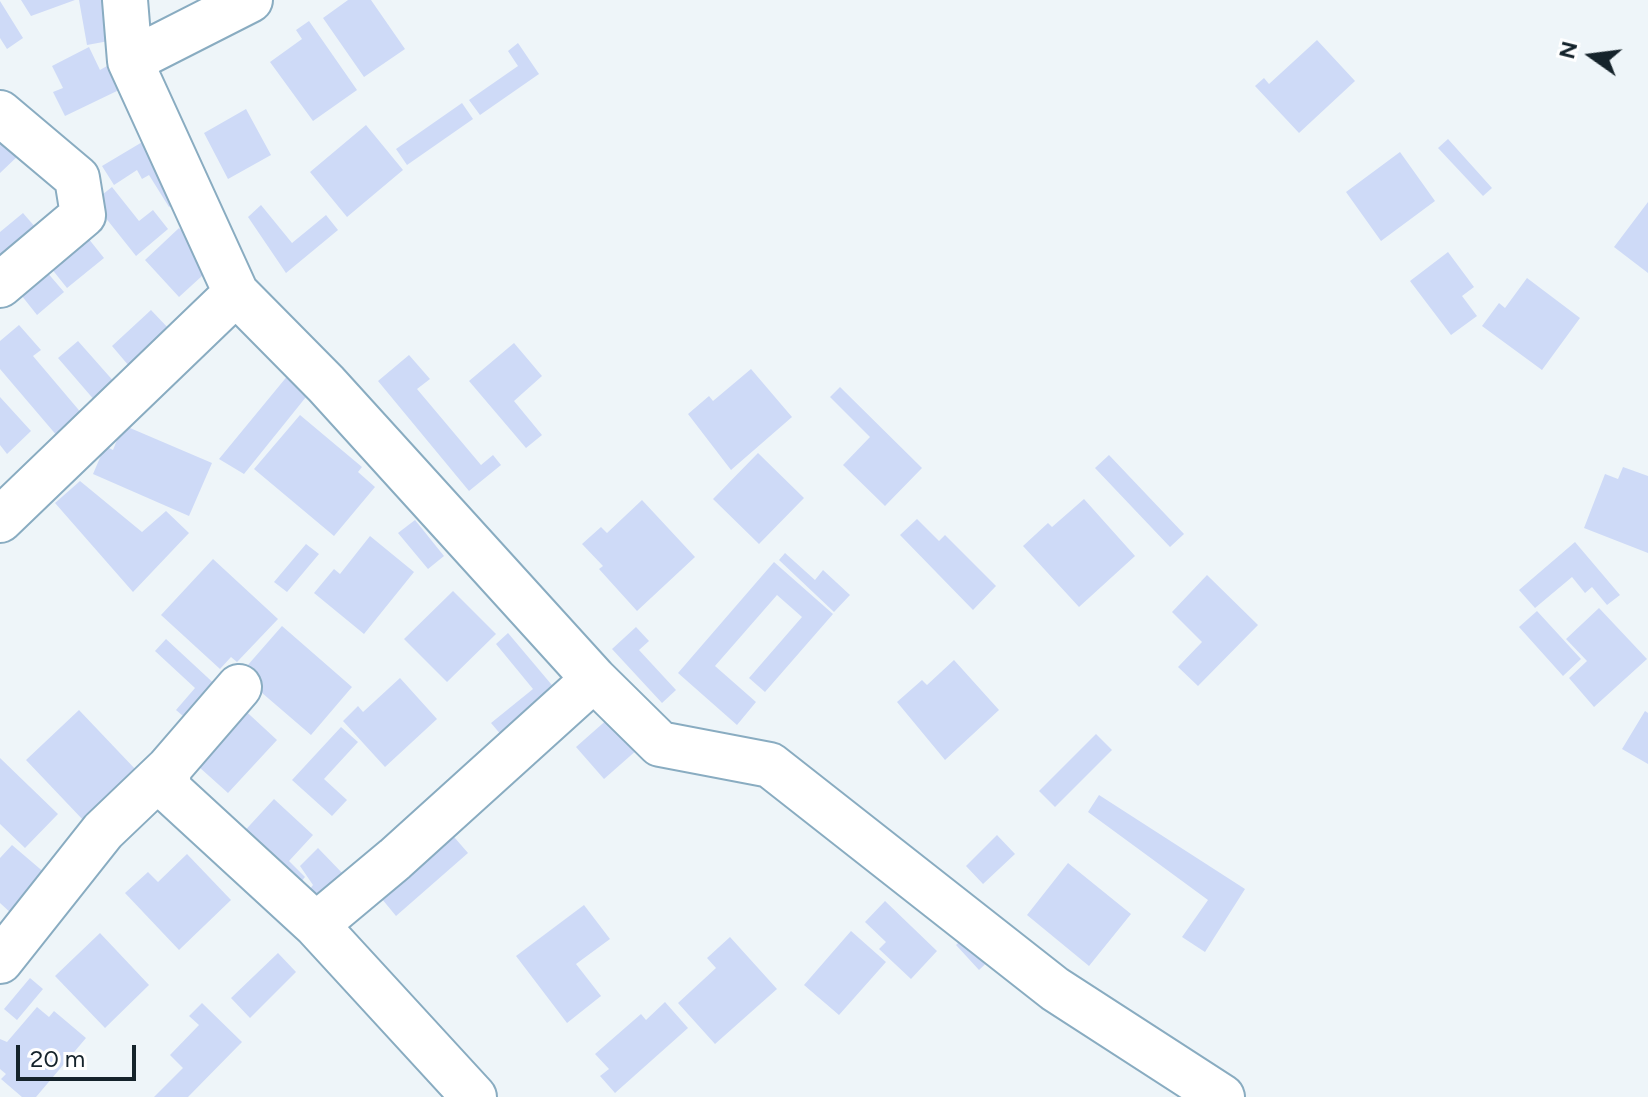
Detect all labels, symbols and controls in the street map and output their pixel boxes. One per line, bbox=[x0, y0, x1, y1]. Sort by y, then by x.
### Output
north arrow bbox=[1552, 16, 1632, 96]
text: N bbox=[1553, 39, 1583, 62]
scale bar bbox=[20, 1029, 140, 1079]
text: 20 m bbox=[30, 1044, 85, 1073]

